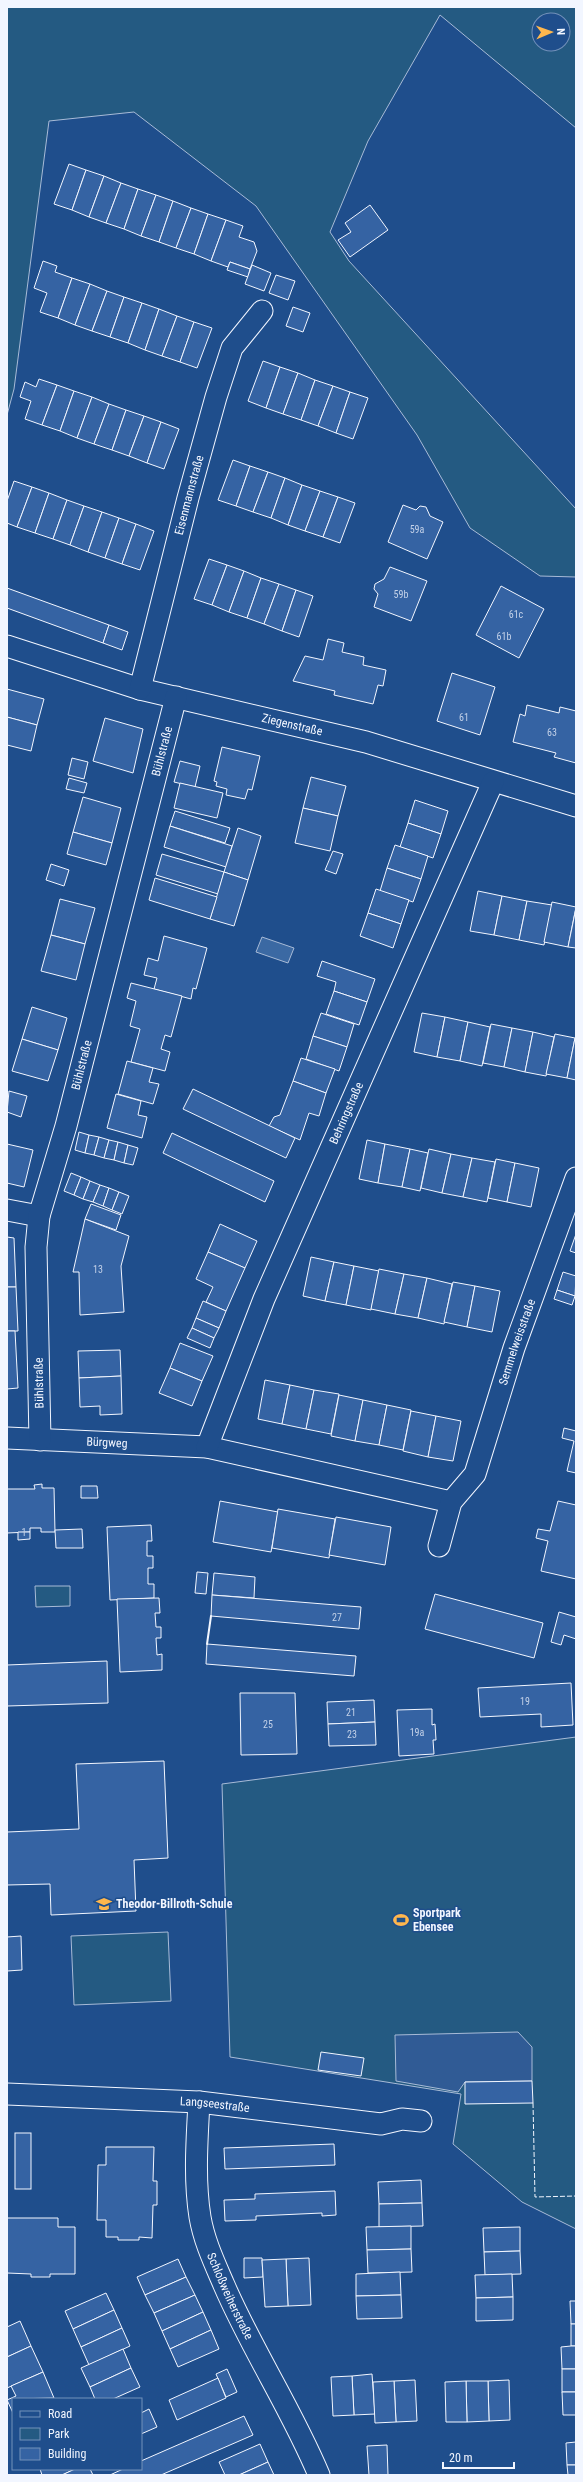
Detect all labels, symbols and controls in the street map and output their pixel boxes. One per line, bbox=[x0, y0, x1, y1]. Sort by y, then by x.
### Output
north arrow bbox=[531, 12, 571, 52]
text: N bbox=[554, 28, 567, 36]
street label: Eisenmannstraße bbox=[172, 453, 207, 537]
house number: 59a bbox=[410, 524, 425, 535]
house number: 59b bbox=[394, 589, 408, 600]
house number: 61c bbox=[509, 609, 524, 620]
house number: 61b bbox=[497, 631, 511, 642]
street label: Ziegenstraße bbox=[260, 711, 324, 739]
house number: 61 bbox=[459, 712, 469, 723]
street label: Bühlstraße bbox=[149, 724, 175, 778]
house number: 63 bbox=[547, 727, 557, 738]
street label: Bühlstraße bbox=[68, 1038, 95, 1092]
street label: Behringstraße bbox=[327, 1080, 366, 1146]
house number: 13 bbox=[93, 1264, 103, 1275]
street label: Semmelweisstraße bbox=[496, 1297, 538, 1387]
street label: Bühlstraße bbox=[32, 1357, 46, 1409]
street label: Bürgweg bbox=[86, 1435, 128, 1450]
house number: 1 bbox=[22, 1527, 26, 1538]
house number: 27 bbox=[332, 1612, 342, 1623]
house number: 19 bbox=[520, 1696, 530, 1707]
house number: 21 bbox=[346, 1707, 356, 1718]
house number: 25 bbox=[263, 1719, 273, 1730]
house number: 19a bbox=[410, 1727, 425, 1738]
house number: 23 bbox=[347, 1729, 357, 1740]
school or university icon: Theodor-Billroth-Schule bbox=[95, 1895, 113, 1913]
place label: Theodor-Billroth-Schule bbox=[116, 1897, 233, 1911]
place label: Sportpark Ebensee bbox=[413, 1906, 461, 1934]
sports icon: Sportpark Ebensee bbox=[392, 1911, 410, 1929]
street label: Langseestraße bbox=[180, 2094, 251, 2115]
street label: Schloßweiherstraße bbox=[204, 2251, 256, 2342]
legend bbox=[12, 2398, 142, 2470]
text: Road bbox=[48, 2407, 72, 2421]
text: Park bbox=[48, 2427, 70, 2441]
scale bar bbox=[443, 2444, 514, 2470]
text: Building bbox=[48, 2447, 86, 2461]
text: 20 m bbox=[449, 2451, 473, 2465]

